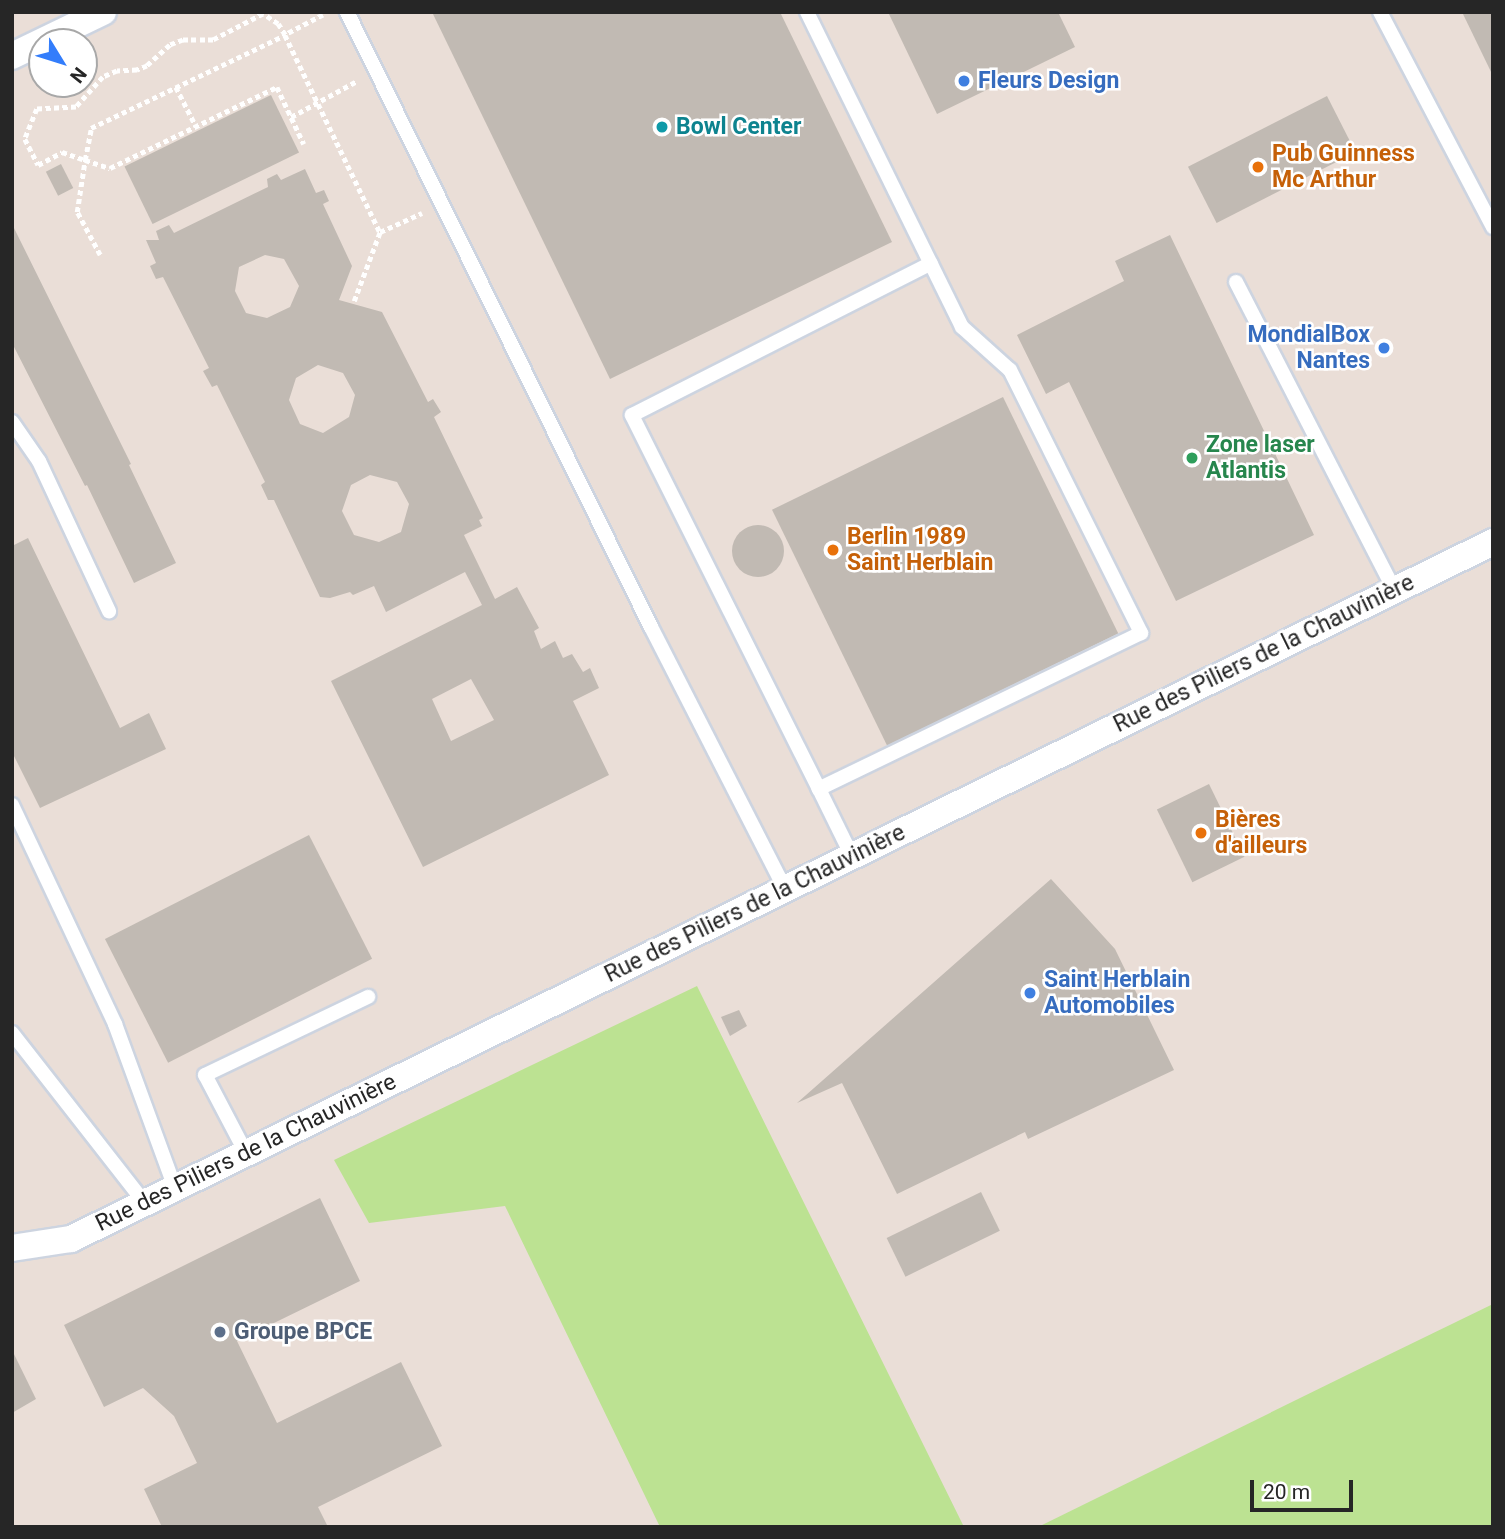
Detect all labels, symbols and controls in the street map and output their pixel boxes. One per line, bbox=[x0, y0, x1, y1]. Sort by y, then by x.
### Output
north arrow bbox=[28, 28, 98, 98]
text: N bbox=[65, 63, 92, 87]
place label: Fleurs Design bbox=[978, 67, 1119, 95]
marker: Fleurs Design bbox=[956, 73, 972, 89]
place label: Bowl Center bbox=[676, 113, 801, 141]
marker: Bowl Center bbox=[654, 119, 670, 135]
place label: Pub Guinness Mc Arthur bbox=[1272, 140, 1415, 194]
marker: Pub Guinness Mc Arthur bbox=[1250, 159, 1266, 175]
place label: MondialBox Nantes bbox=[1247, 321, 1370, 375]
marker: MondialBox Nantes bbox=[1376, 340, 1392, 356]
place label: Zone laser Atlantis bbox=[1206, 431, 1315, 485]
marker: Zone laser Atlantis bbox=[1184, 450, 1200, 466]
place label: Berlin 1989 Saint Herblain bbox=[847, 523, 993, 577]
marker: Berlin 1989 Saint Herblain bbox=[825, 542, 841, 558]
street label: Rue des Piliers de la Chauvinière bbox=[1109, 569, 1419, 739]
place label: Bières d'ailleurs bbox=[1215, 806, 1307, 860]
street label: Rue des Piliers de la Chauvinière bbox=[600, 819, 910, 989]
marker: Bières d'ailleurs bbox=[1193, 825, 1209, 841]
place label: Saint Herblain Automobiles bbox=[1044, 966, 1190, 1020]
marker: Saint Herblain Automobiles bbox=[1022, 985, 1038, 1001]
street label: Rue des Piliers de la Chauvinière bbox=[91, 1068, 401, 1238]
place label: Groupe BPCE bbox=[234, 1318, 372, 1346]
marker: Groupe BPCE bbox=[212, 1324, 228, 1340]
scale bar bbox=[1253, 1466, 1356, 1510]
text: 20 m bbox=[1263, 1480, 1310, 1504]

